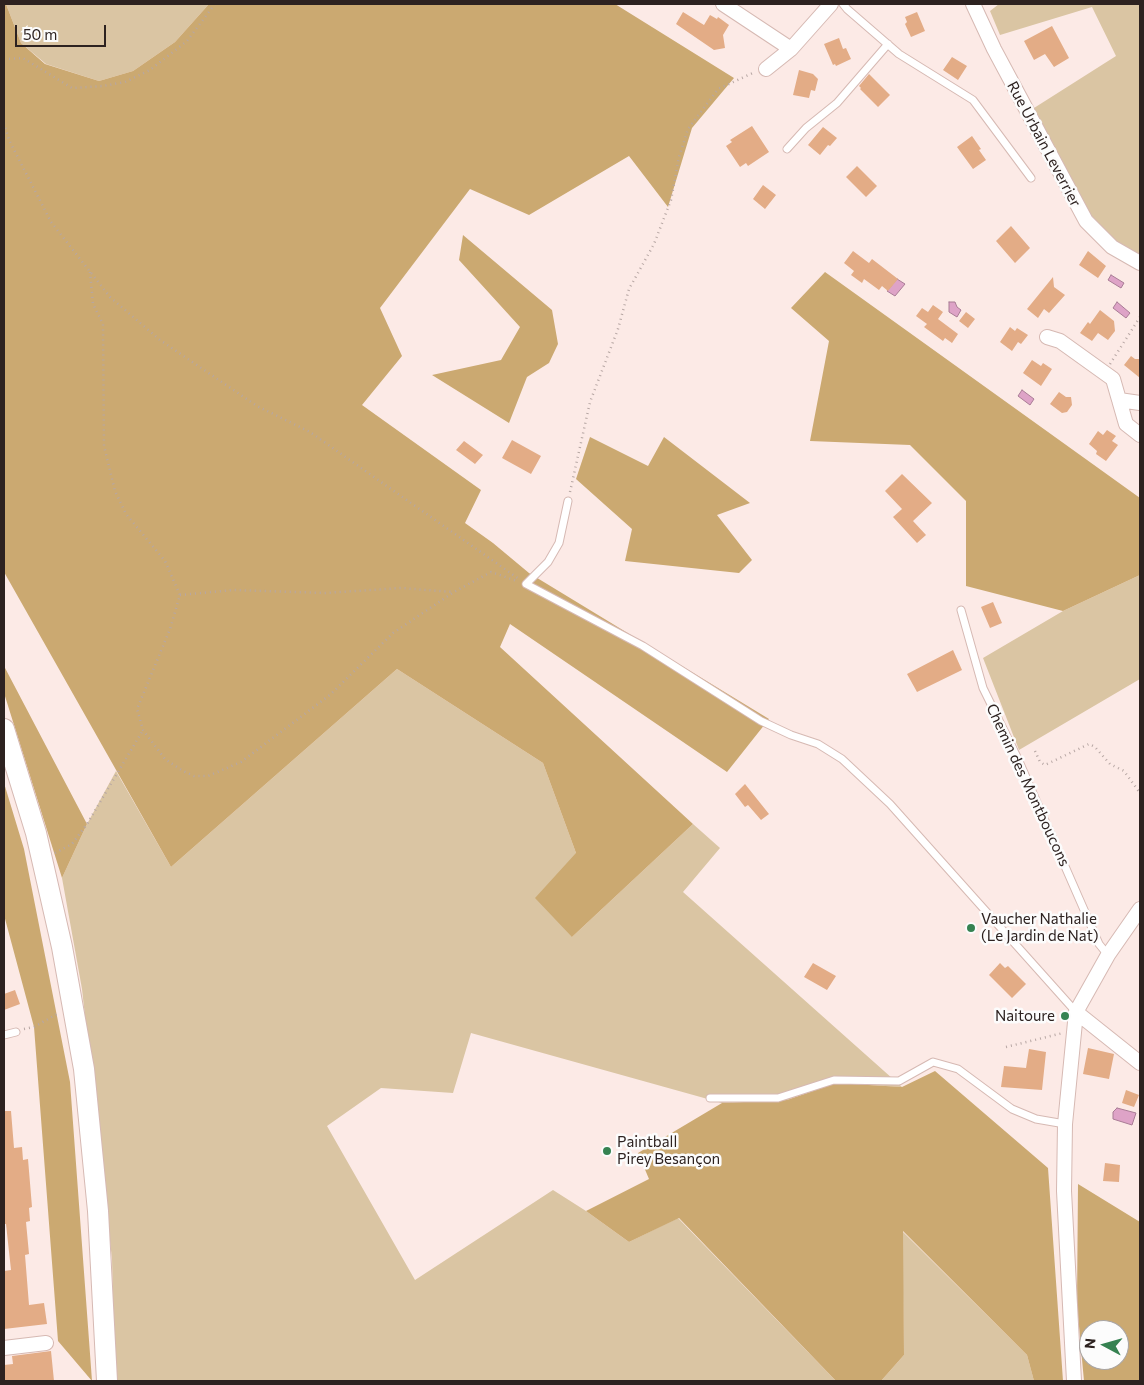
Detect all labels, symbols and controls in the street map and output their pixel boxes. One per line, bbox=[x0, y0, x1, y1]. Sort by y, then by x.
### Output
scale bar bbox=[18, 15, 109, 47]
text: 50 m bbox=[23, 25, 57, 43]
street label: Rue Urbain Leverrier bbox=[1003, 78, 1085, 210]
street label: Chemin des Montboucons bbox=[982, 701, 1074, 869]
place label: Vaucher Nathalie (Le Jardin de Nat) bbox=[981, 910, 1099, 945]
marker: Vaucher Nathalie (Le Jardin de Nat) bbox=[965, 922, 977, 934]
place label: Naitoure bbox=[995, 1007, 1055, 1025]
marker: Naitoure bbox=[1059, 1010, 1071, 1022]
place label: Paintball Pirey Besançon bbox=[617, 1133, 720, 1168]
marker: Paintball Pirey Besançon bbox=[601, 1145, 613, 1157]
north arrow bbox=[1079, 1320, 1129, 1370]
text: N bbox=[1081, 1337, 1099, 1350]

